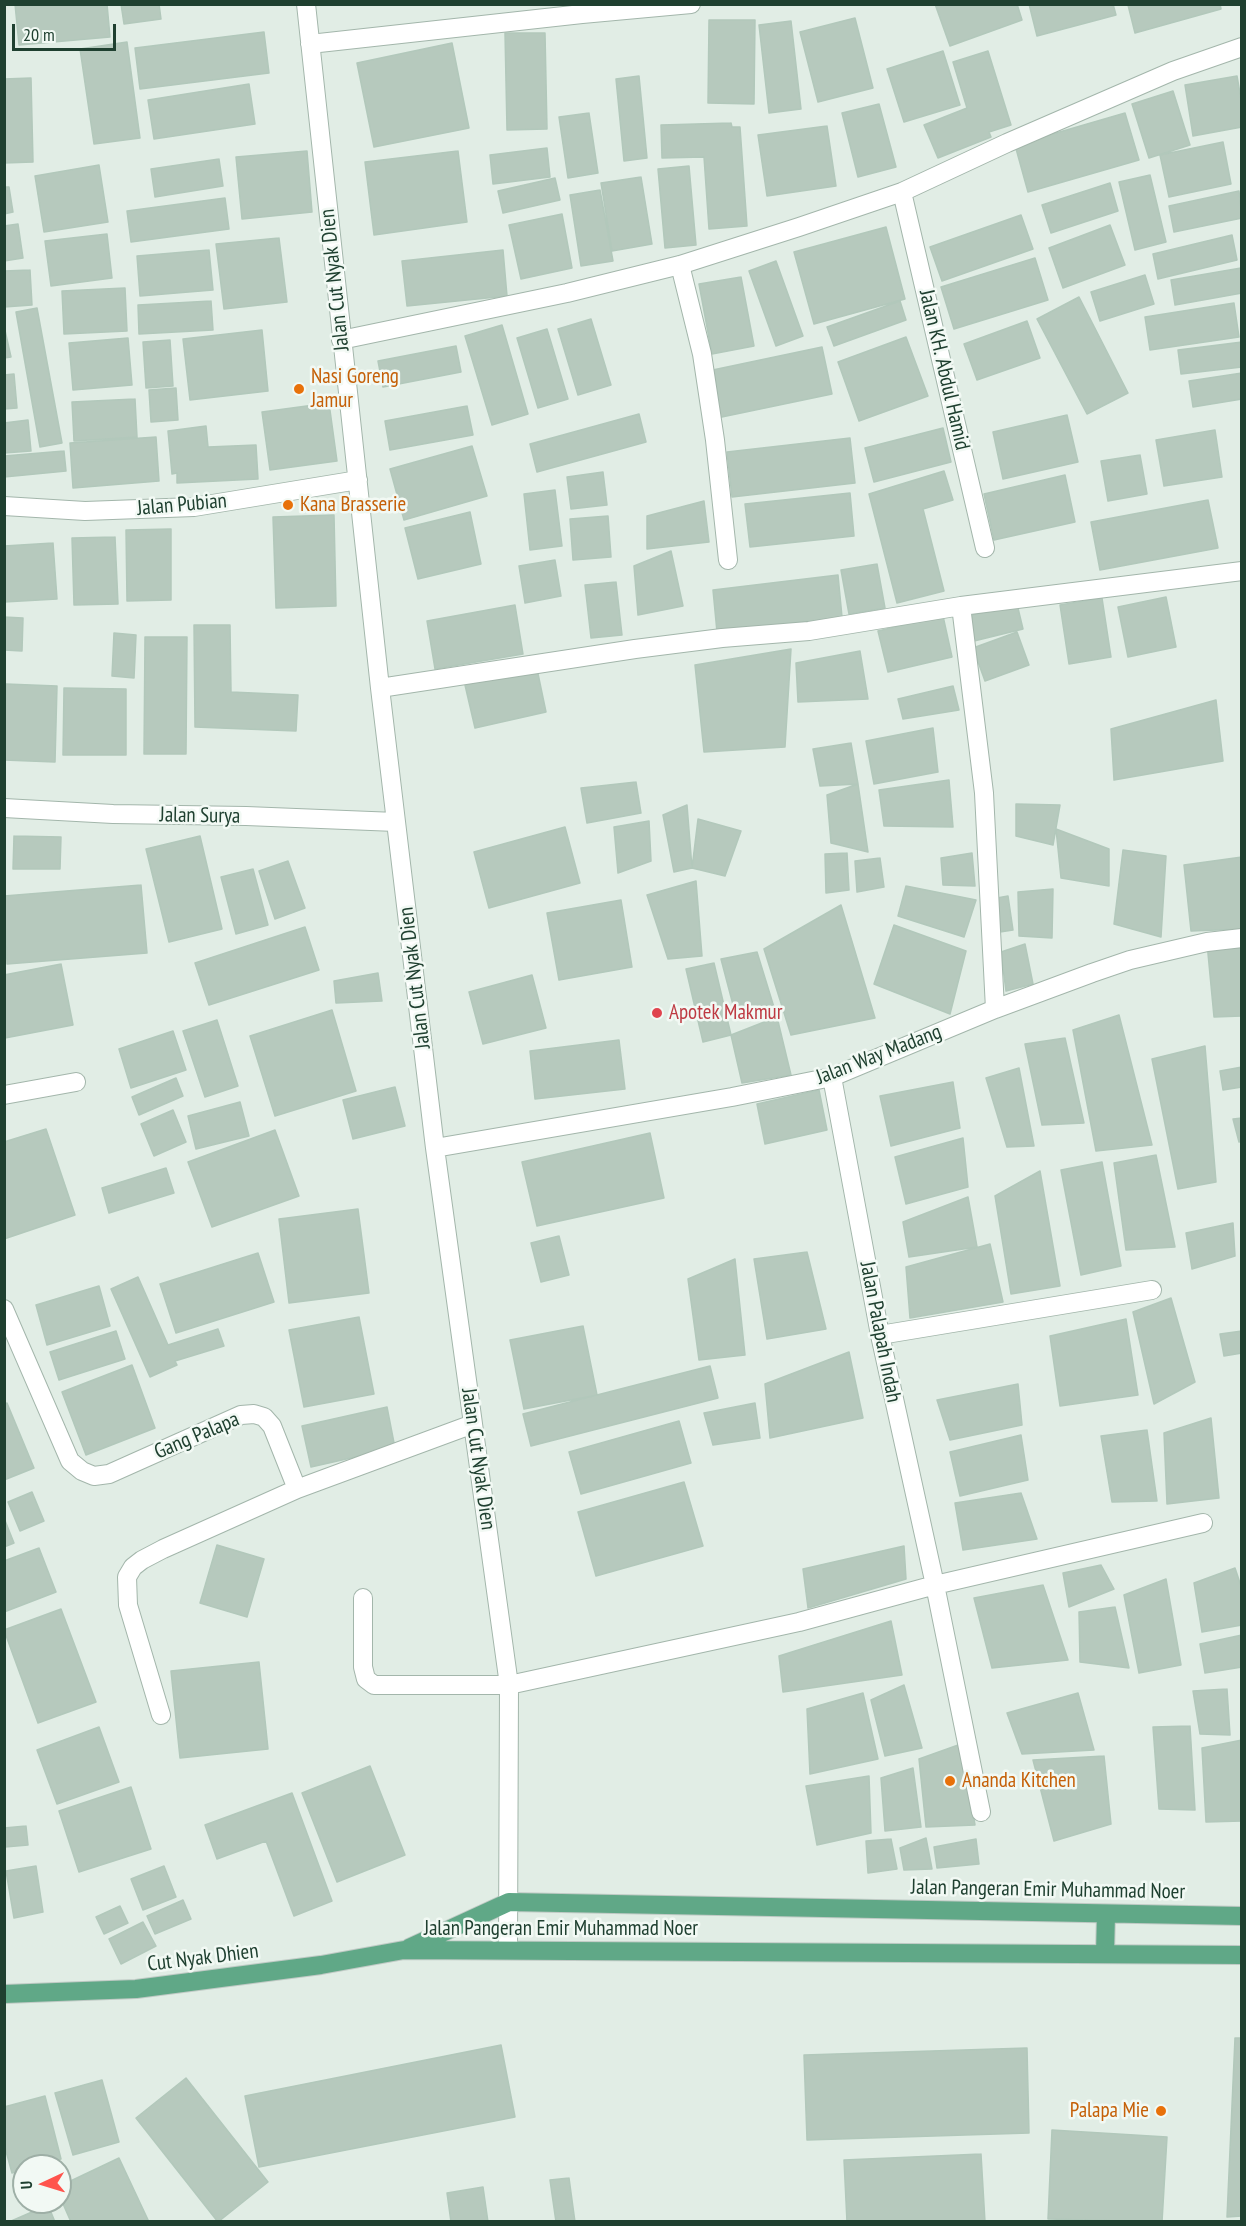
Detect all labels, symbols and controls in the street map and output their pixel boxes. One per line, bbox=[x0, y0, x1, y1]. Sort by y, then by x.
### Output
scale bar bbox=[15, 12, 118, 50]
text: 20 m bbox=[23, 23, 55, 46]
street label: Jalan Cut Nyak Dien bbox=[315, 208, 355, 352]
street label: Jalan KH. Abdul Hamid bbox=[913, 287, 975, 453]
place label: Nasi Goreng Jamur bbox=[311, 364, 399, 414]
marker: Nasi Goreng Jamur bbox=[292, 382, 306, 396]
street label: Jalan Pubian bbox=[136, 489, 228, 521]
place label: Kana Brasserie bbox=[300, 492, 406, 518]
marker: Kana Brasserie bbox=[281, 498, 295, 512]
street label: Jalan Surya bbox=[159, 803, 241, 829]
street label: Jalan Cut Nyak Dien bbox=[394, 906, 436, 1050]
place label: Apotek Makmur bbox=[669, 1000, 782, 1026]
marker: Apotek Makmur bbox=[650, 1006, 664, 1020]
street label: Jalan Way Madang bbox=[813, 1020, 945, 1090]
street label: Jalan Palapah Indah bbox=[854, 1259, 906, 1405]
street label: Jalan Cut Nyak Dien bbox=[456, 1387, 500, 1531]
street label: Gang Palapa bbox=[151, 1407, 243, 1465]
place label: Ananda Kitchen bbox=[962, 1768, 1076, 1794]
marker: Ananda Kitchen bbox=[943, 1774, 957, 1788]
street label: Jalan Pangeran Emir Muhammad Noer bbox=[911, 1875, 1185, 1905]
street label: Jalan Pangeran Emir Muhammad Noer bbox=[424, 1916, 698, 1942]
street label: Cut Nyak Dhien bbox=[146, 1939, 260, 1977]
place label: Palapa Mie bbox=[1070, 2098, 1149, 2124]
marker: Palapa Mie bbox=[1154, 2104, 1168, 2118]
north arrow bbox=[12, 2154, 72, 2214]
text: U bbox=[16, 2180, 36, 2190]

